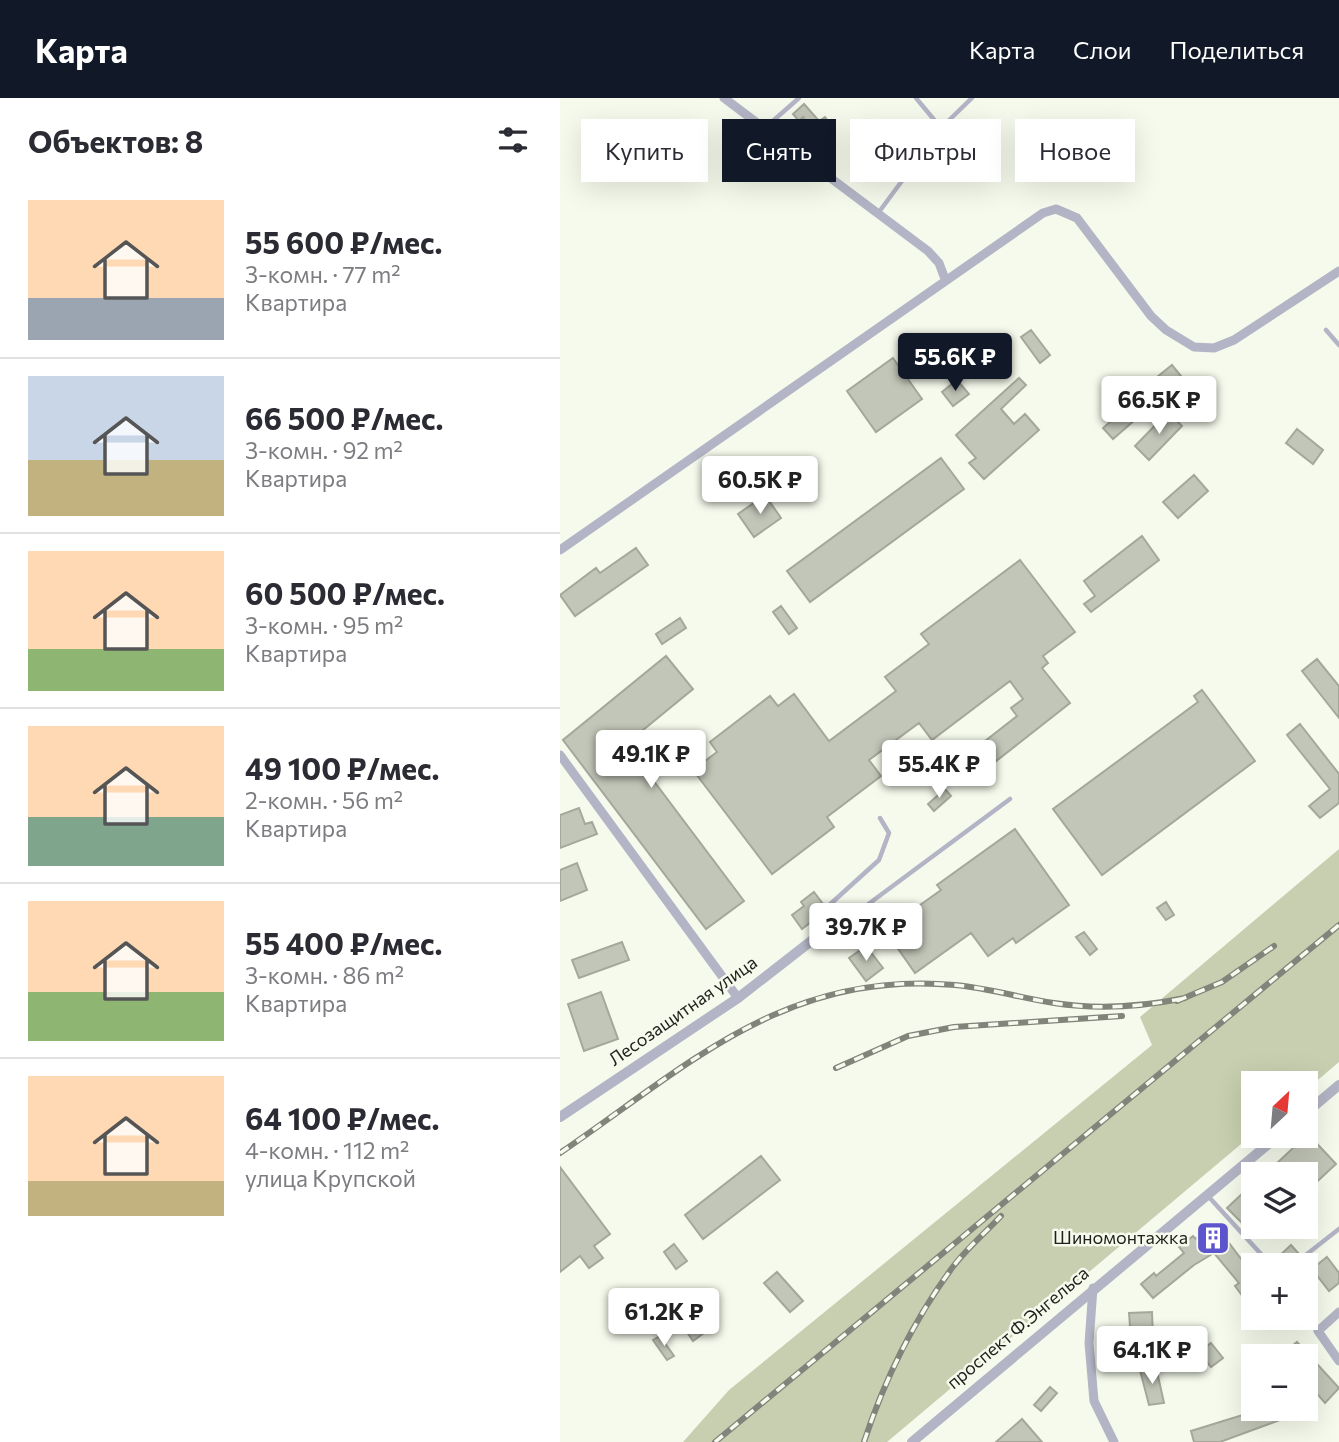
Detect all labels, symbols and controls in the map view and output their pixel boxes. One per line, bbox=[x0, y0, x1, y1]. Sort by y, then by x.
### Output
text: Карта bbox=[35, 29, 128, 70]
text: Карта bbox=[969, 35, 1035, 64]
text: Слои bbox=[1073, 35, 1131, 64]
text: Поделиться bbox=[1169, 35, 1304, 64]
chip: Купить bbox=[581, 119, 708, 182]
chip: Снять bbox=[722, 119, 836, 182]
chip: Фильтры bbox=[850, 119, 1001, 182]
chip: Новое bbox=[1015, 119, 1135, 182]
icon: filters bbox=[494, 121, 532, 159]
text: Объектов: 8 bbox=[28, 122, 203, 159]
text: 55 600 ₽/мес. bbox=[245, 223, 443, 260]
icon: home bbox=[84, 228, 168, 312]
text: 3-комн. · 77 m² bbox=[245, 260, 400, 288]
text: Квартира bbox=[245, 288, 347, 316]
pin: 55.6K ₽ bbox=[890, 334, 1020, 393]
text: 55.6K ₽ bbox=[914, 342, 996, 370]
pin: 66.5K ₽ bbox=[1094, 376, 1224, 436]
text: 66.5K ₽ bbox=[1117, 385, 1201, 413]
text: 66 500 ₽/мес. bbox=[245, 399, 444, 436]
icon: home bbox=[84, 404, 168, 488]
text: 3-комн. · 92 m² bbox=[245, 436, 403, 464]
pin: 60.5K ₽ bbox=[695, 456, 825, 516]
text: Квартира bbox=[245, 464, 347, 492]
text: 60.5K ₽ bbox=[718, 465, 802, 493]
text: 60 500 ₽/мес. bbox=[245, 574, 445, 611]
icon: home bbox=[84, 579, 168, 663]
text: 3-комн. · 95 m² bbox=[245, 611, 403, 639]
text: Квартира bbox=[245, 639, 347, 667]
pin: 49.1K ₽ bbox=[586, 730, 716, 790]
text: 49.1K ₽ bbox=[612, 739, 690, 767]
pin: 55.4K ₽ bbox=[874, 740, 1004, 800]
text: 49 100 ₽/мес. bbox=[245, 749, 440, 786]
text: 55.4K ₽ bbox=[898, 749, 980, 777]
icon: home bbox=[84, 754, 168, 838]
text: 2-комн. · 56 m² bbox=[245, 786, 403, 814]
text: Квартира bbox=[245, 814, 347, 842]
pin: 39.7K ₽ bbox=[801, 904, 931, 963]
text: 39.7K ₽ bbox=[825, 912, 907, 940]
text: 55 400 ₽/мес. bbox=[245, 924, 442, 961]
icon: home bbox=[84, 929, 168, 1013]
street label: Лесозащитная улица bbox=[604, 951, 761, 1070]
text: 3-комн. · 86 m² bbox=[245, 961, 404, 989]
text: Квартира bbox=[245, 989, 347, 1017]
north arrow bbox=[1241, 1071, 1318, 1148]
map controls bbox=[1241, 1071, 1318, 1421]
text: 64 100 ₽/мес. bbox=[245, 1099, 440, 1136]
icon: home bbox=[84, 1104, 168, 1188]
text: 4-комн. · 112 m² bbox=[245, 1136, 409, 1164]
button: layers bbox=[1241, 1162, 1318, 1239]
text: улица Крупской bbox=[245, 1164, 416, 1192]
building icon: Шиномонтажка bbox=[1194, 1219, 1232, 1257]
place label: Шиномонтажка bbox=[1053, 1226, 1188, 1248]
button: + bbox=[1241, 1253, 1318, 1330]
street label: проспект Ф.Энгельса bbox=[942, 1261, 1093, 1393]
pin: 61.2K ₽ bbox=[599, 1288, 729, 1348]
text: 61.2K ₽ bbox=[624, 1297, 704, 1325]
pin: 64.1K ₽ bbox=[1087, 1326, 1217, 1386]
text: 64.1K ₽ bbox=[1113, 1335, 1191, 1363]
button: − bbox=[1241, 1344, 1318, 1421]

